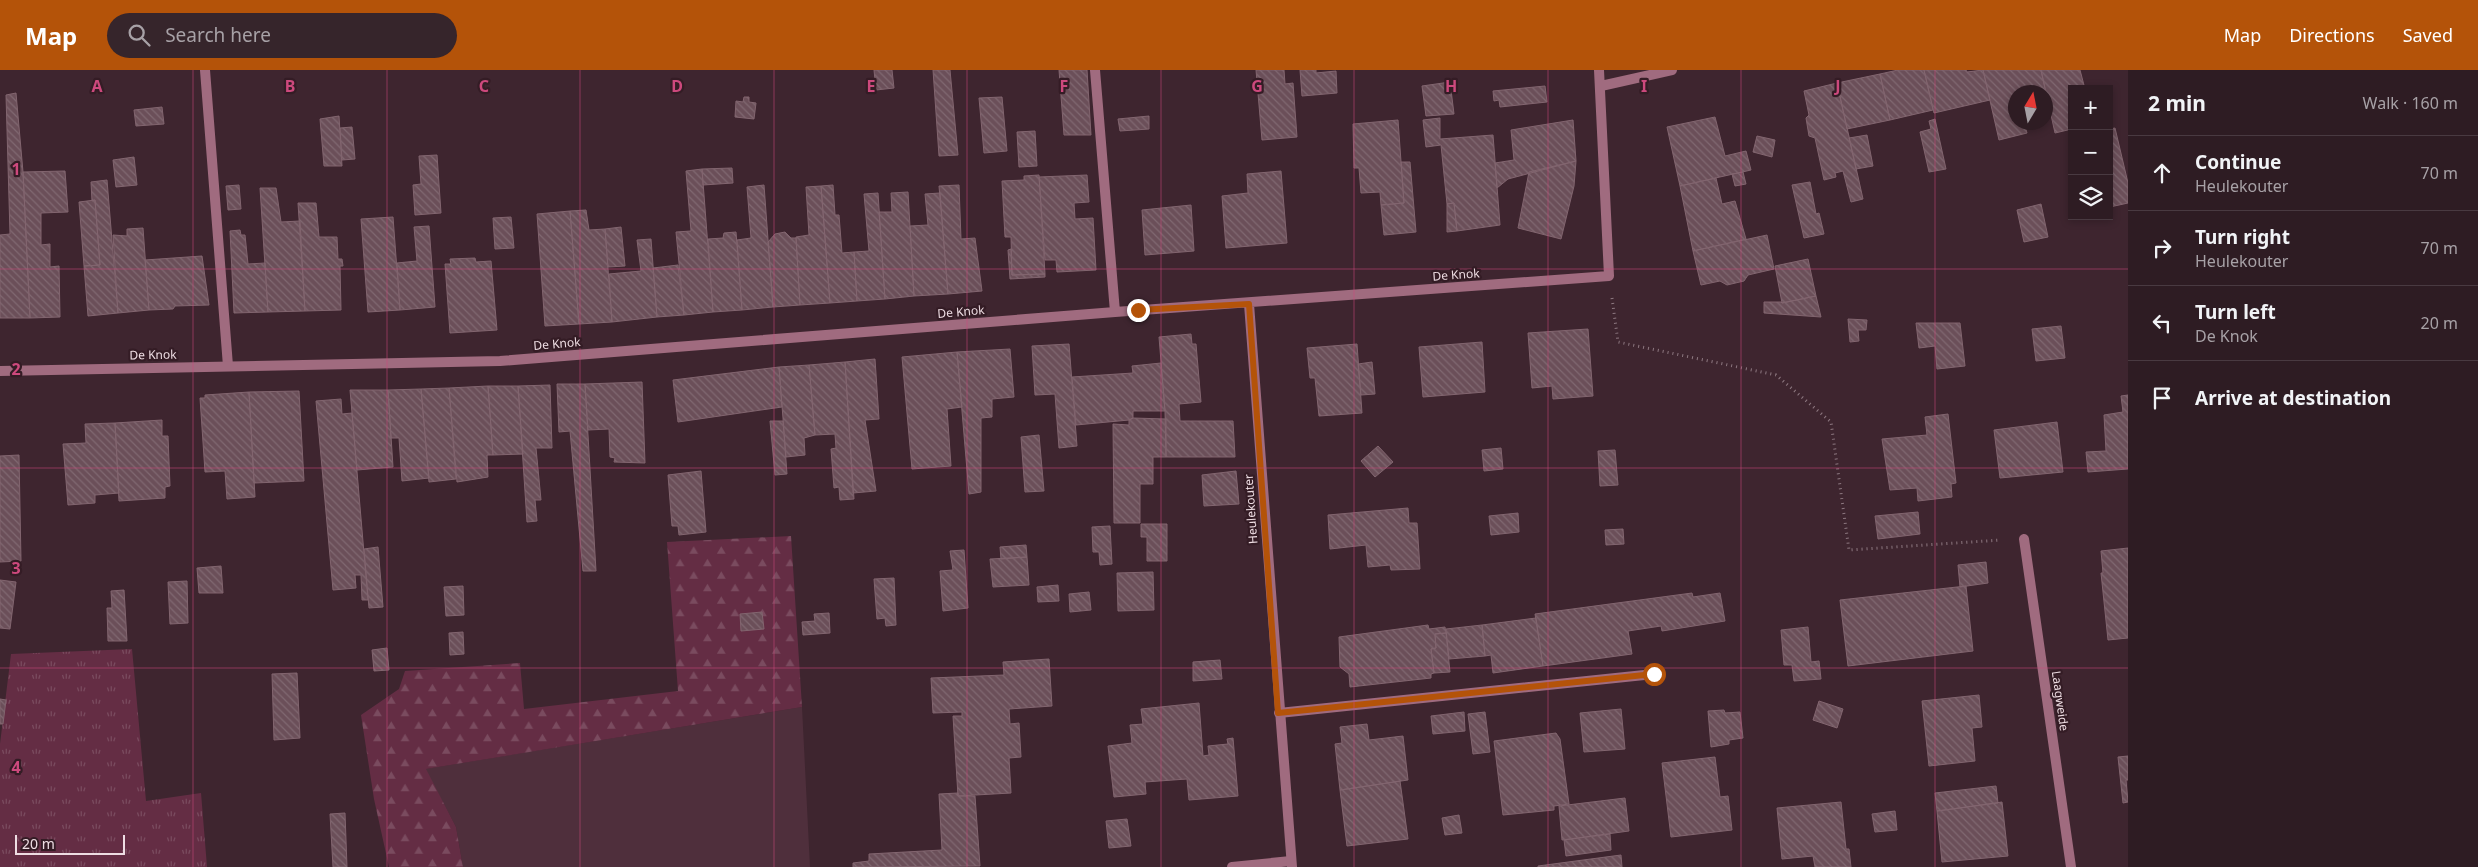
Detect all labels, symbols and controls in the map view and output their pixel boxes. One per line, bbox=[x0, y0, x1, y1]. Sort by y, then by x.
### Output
search box bbox=[107, 13, 457, 58]
text: Map bbox=[25, 19, 77, 52]
icon: search bbox=[125, 21, 153, 49]
text: Search here bbox=[165, 22, 271, 48]
text: Map bbox=[2224, 23, 2261, 47]
text: Directions bbox=[2289, 23, 2375, 47]
text: Saved bbox=[2403, 23, 2453, 47]
text: A bbox=[91, 75, 103, 97]
text: B bbox=[285, 75, 295, 97]
text: C bbox=[479, 75, 489, 97]
text: D bbox=[671, 75, 683, 97]
text: E bbox=[867, 75, 876, 97]
text: F bbox=[1060, 75, 1068, 97]
text: G bbox=[1251, 75, 1263, 97]
text: H bbox=[1445, 75, 1457, 97]
text: I bbox=[1641, 75, 1647, 97]
text: J bbox=[1833, 75, 1841, 97]
north arrow bbox=[2008, 85, 2053, 130]
map controls bbox=[2068, 85, 2113, 220]
button: + bbox=[2068, 85, 2113, 130]
text: 2 min bbox=[2148, 89, 2206, 117]
text: Walk · 160 m bbox=[2363, 92, 2458, 114]
button: − bbox=[2068, 130, 2113, 175]
text: Continue bbox=[2195, 149, 2281, 175]
text: 1 bbox=[11, 158, 21, 180]
icon: ahead bbox=[2148, 159, 2176, 187]
text: 70 m bbox=[2421, 162, 2458, 184]
button: layers bbox=[2068, 175, 2113, 220]
text: Heulekouter bbox=[2195, 175, 2288, 197]
text: Turn right bbox=[2195, 224, 2290, 250]
icon: right bbox=[2148, 234, 2176, 262]
text: 70 m bbox=[2421, 237, 2458, 259]
text: Heulekouter bbox=[2195, 250, 2288, 272]
street label: De Knok bbox=[1432, 264, 1481, 285]
route end bbox=[1127, 299, 1150, 322]
text: Turn left bbox=[2195, 299, 2276, 325]
street label: De Knok bbox=[937, 301, 986, 322]
icon: left bbox=[2148, 309, 2176, 337]
text: 20 m bbox=[2421, 312, 2458, 334]
text: De Knok bbox=[2195, 325, 2258, 347]
street label: De Knok bbox=[533, 333, 582, 354]
street label: De Knok bbox=[129, 346, 177, 363]
text: 2 bbox=[11, 358, 21, 380]
icon: arrive bbox=[2148, 384, 2176, 412]
text: Arrive at destination bbox=[2195, 385, 2391, 411]
street label: Heulekouter bbox=[1240, 473, 1261, 545]
text: 3 bbox=[11, 557, 21, 579]
route start bbox=[1643, 663, 1666, 686]
street label: Laagweide bbox=[2048, 670, 2073, 732]
text: 4 bbox=[11, 756, 21, 778]
scale bar bbox=[15, 832, 125, 855]
text: 20 m bbox=[22, 834, 55, 853]

